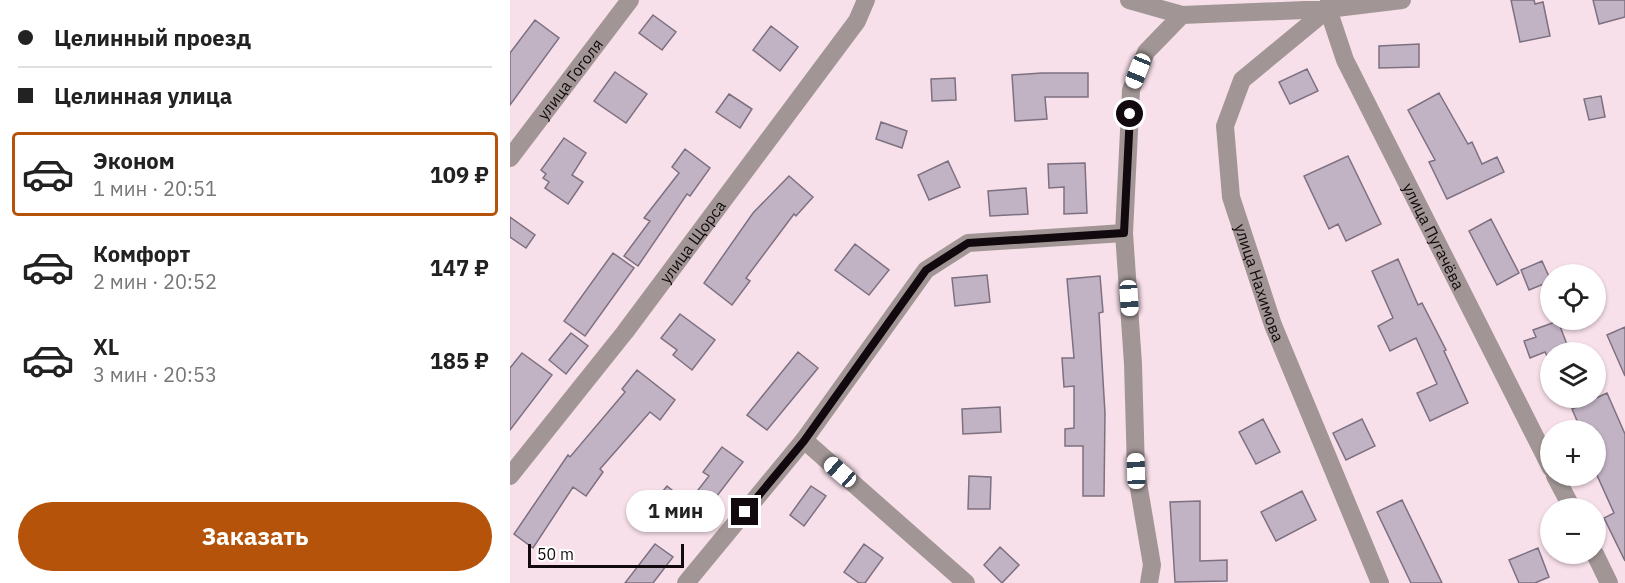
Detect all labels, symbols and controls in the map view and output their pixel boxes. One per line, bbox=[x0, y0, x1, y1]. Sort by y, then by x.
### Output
text: Целинный проезд bbox=[54, 23, 251, 52]
street label: улица Гоголя bbox=[533, 35, 607, 124]
car bbox=[1123, 51, 1153, 91]
text: Целинная улица bbox=[54, 81, 232, 110]
route start bbox=[1116, 100, 1143, 127]
text: Эконом bbox=[93, 146, 175, 175]
icon: car bbox=[21, 147, 75, 201]
text: 109 ₽ bbox=[430, 160, 489, 189]
text: 1 мин · 20:51 bbox=[93, 175, 217, 202]
street label: улица Пугачёва bbox=[1399, 179, 1469, 293]
street label: улица Щорса bbox=[655, 196, 730, 287]
street label: улица Нахимова bbox=[1230, 221, 1289, 345]
text: Комфорт bbox=[93, 239, 190, 268]
icon: car bbox=[21, 240, 75, 294]
text: 147 ₽ bbox=[430, 253, 489, 282]
map controls bbox=[1540, 264, 1606, 564]
button: locate bbox=[1540, 264, 1606, 330]
text: 2 мин · 20:52 bbox=[93, 268, 217, 295]
car bbox=[1119, 279, 1139, 317]
text: XL bbox=[93, 332, 119, 361]
icon: car bbox=[21, 333, 75, 387]
button: layers bbox=[1540, 342, 1606, 408]
text: 185 ₽ bbox=[430, 346, 489, 375]
text: 3 мин · 20:53 bbox=[93, 361, 217, 388]
button: + bbox=[1540, 420, 1606, 486]
car bbox=[821, 453, 859, 491]
car bbox=[1126, 453, 1146, 489]
callout: 1 мин bbox=[625, 491, 724, 533]
text: 1 мин bbox=[648, 497, 703, 524]
route end bbox=[731, 498, 758, 525]
button: − bbox=[1540, 498, 1606, 564]
button: Заказать bbox=[18, 502, 492, 571]
scale bar bbox=[528, 541, 684, 568]
text: 50 m bbox=[537, 544, 574, 564]

